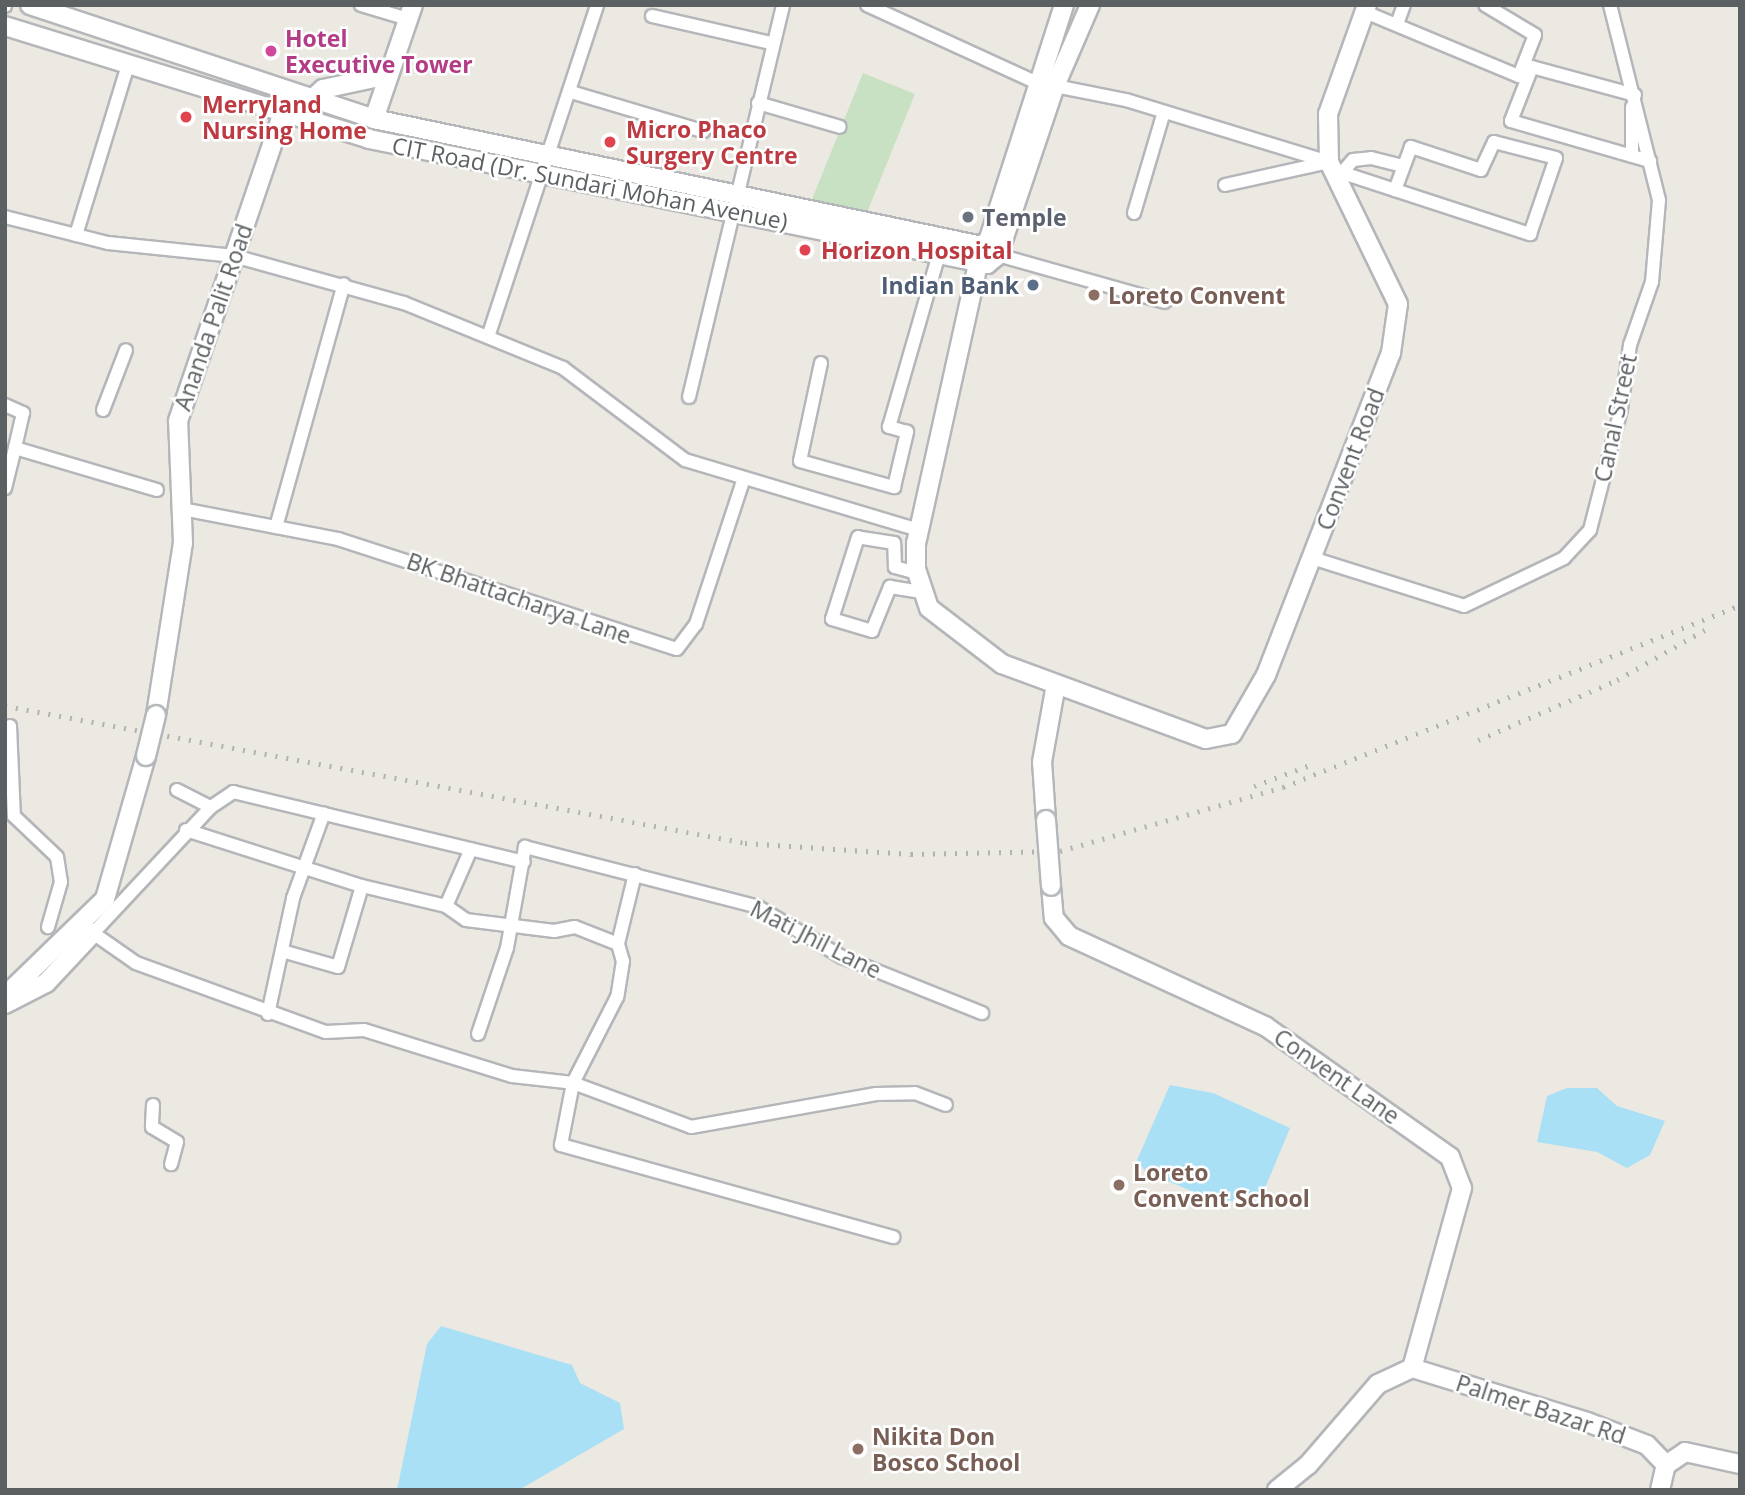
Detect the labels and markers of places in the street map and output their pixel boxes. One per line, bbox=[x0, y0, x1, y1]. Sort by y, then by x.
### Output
place label: Hotel Executive Tower bbox=[285, 24, 473, 78]
marker: Hotel Executive Tower bbox=[263, 43, 279, 59]
place label: Merryland Nursing Home bbox=[202, 90, 367, 144]
marker: Merryland Nursing Home bbox=[176, 107, 196, 127]
place label: Micro Phaco Surgery Centre bbox=[626, 115, 798, 169]
marker: Micro Phaco Surgery Centre bbox=[600, 132, 620, 152]
place label: Temple bbox=[982, 203, 1067, 231]
marker: Temple bbox=[960, 209, 976, 225]
place label: Horizon Hospital bbox=[821, 236, 1013, 264]
marker: Horizon Hospital bbox=[795, 240, 815, 260]
place label: Indian Bank bbox=[881, 271, 1019, 299]
marker: Indian Bank bbox=[1025, 277, 1041, 293]
place label: Loreto Convent bbox=[1108, 281, 1285, 309]
marker: Loreto Convent bbox=[1086, 287, 1102, 303]
place label: Loreto Convent School bbox=[1133, 1158, 1310, 1212]
marker: Loreto Convent School bbox=[1111, 1177, 1127, 1193]
place label: Nikita Don Bosco School bbox=[872, 1422, 1020, 1476]
marker: Nikita Don Bosco School bbox=[850, 1441, 866, 1457]

